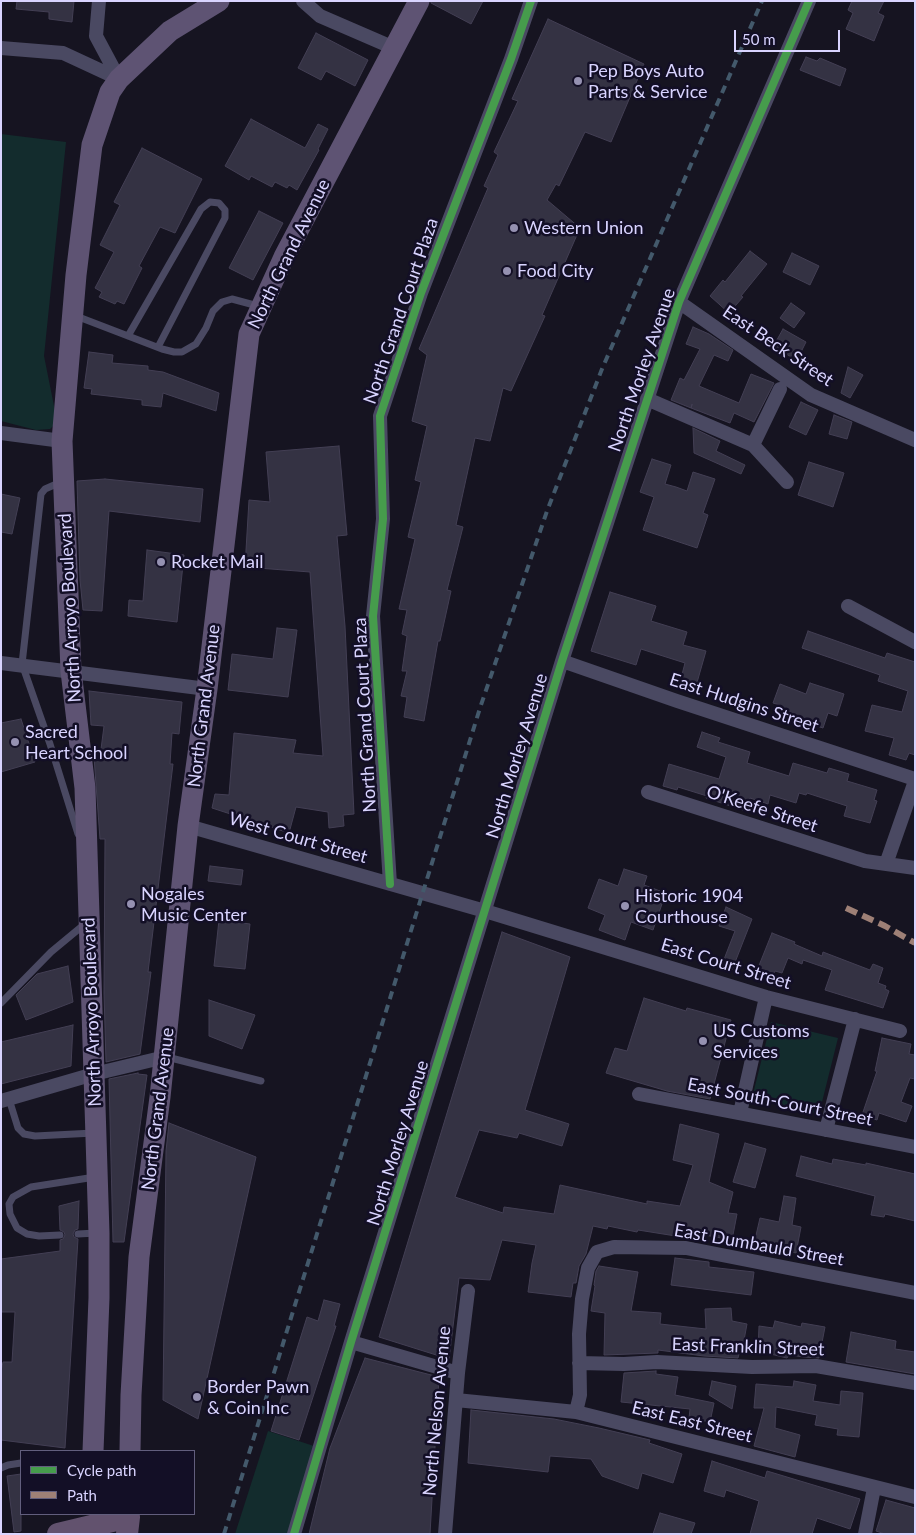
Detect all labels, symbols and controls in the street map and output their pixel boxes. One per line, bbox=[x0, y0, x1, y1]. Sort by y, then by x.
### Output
scale bar bbox=[736, 20, 842, 52]
text: 50 m bbox=[742, 30, 776, 48]
place label: Pep Boys Auto Parts & Service bbox=[588, 60, 708, 102]
marker: Pep Boys Auto Parts & Service bbox=[572, 75, 584, 87]
street label: North Grand Avenue bbox=[243, 176, 335, 332]
street label: North Grand Court Plaza bbox=[359, 215, 443, 407]
place label: Western Union bbox=[524, 217, 644, 239]
marker: Western Union bbox=[508, 222, 520, 234]
place label: Food City bbox=[517, 260, 594, 282]
marker: Food City bbox=[501, 265, 513, 277]
street label: North Morley Avenue bbox=[604, 285, 680, 455]
street label: East Beck Street bbox=[719, 301, 837, 391]
street label: North Arroyo Boulevard bbox=[54, 513, 86, 703]
place label: Rocket Mail bbox=[171, 551, 264, 573]
marker: Rocket Mail bbox=[155, 556, 167, 568]
street label: North Grand Court Plaza bbox=[349, 617, 381, 813]
street label: North Grand Avenue bbox=[183, 623, 225, 789]
street label: East Hudgins Street bbox=[667, 669, 821, 737]
street label: North Morley Avenue bbox=[482, 671, 552, 841]
place label: Sacred Heart School bbox=[25, 721, 128, 764]
marker: Sacred Heart School bbox=[9, 736, 21, 748]
street label: O'Keefe Street bbox=[704, 781, 820, 837]
street label: West Court Street bbox=[226, 808, 370, 868]
place label: Nogales Music Center bbox=[141, 883, 247, 926]
place label: Historic 1904 Courthouse bbox=[635, 885, 743, 928]
marker: Nogales Music Center bbox=[125, 898, 137, 910]
marker: Historic 1904 Courthouse bbox=[619, 900, 631, 912]
street label: North Arroyo Boulevard bbox=[78, 917, 106, 1107]
street label: East Court Street bbox=[658, 934, 794, 994]
place label: US Customs Services bbox=[713, 1020, 810, 1062]
street label: North Grand Avenue bbox=[137, 1026, 179, 1192]
marker: US Customs Services bbox=[697, 1035, 709, 1047]
street label: North Morley Avenue bbox=[363, 1058, 433, 1228]
street label: East South-Court Street bbox=[686, 1073, 874, 1131]
street label: East Dumbauld Street bbox=[672, 1219, 846, 1271]
street label: North Nelson Avenue bbox=[419, 1325, 455, 1497]
street label: East Franklin Street bbox=[671, 1334, 825, 1360]
place label: Border Pawn & Coin Inc bbox=[207, 1376, 309, 1418]
marker: Border Pawn & Coin Inc bbox=[191, 1391, 203, 1403]
street label: East East Street bbox=[629, 1397, 755, 1447]
legend bbox=[20, 1450, 195, 1515]
text: Cycle path bbox=[67, 1461, 136, 1479]
text: Path bbox=[67, 1486, 97, 1504]

